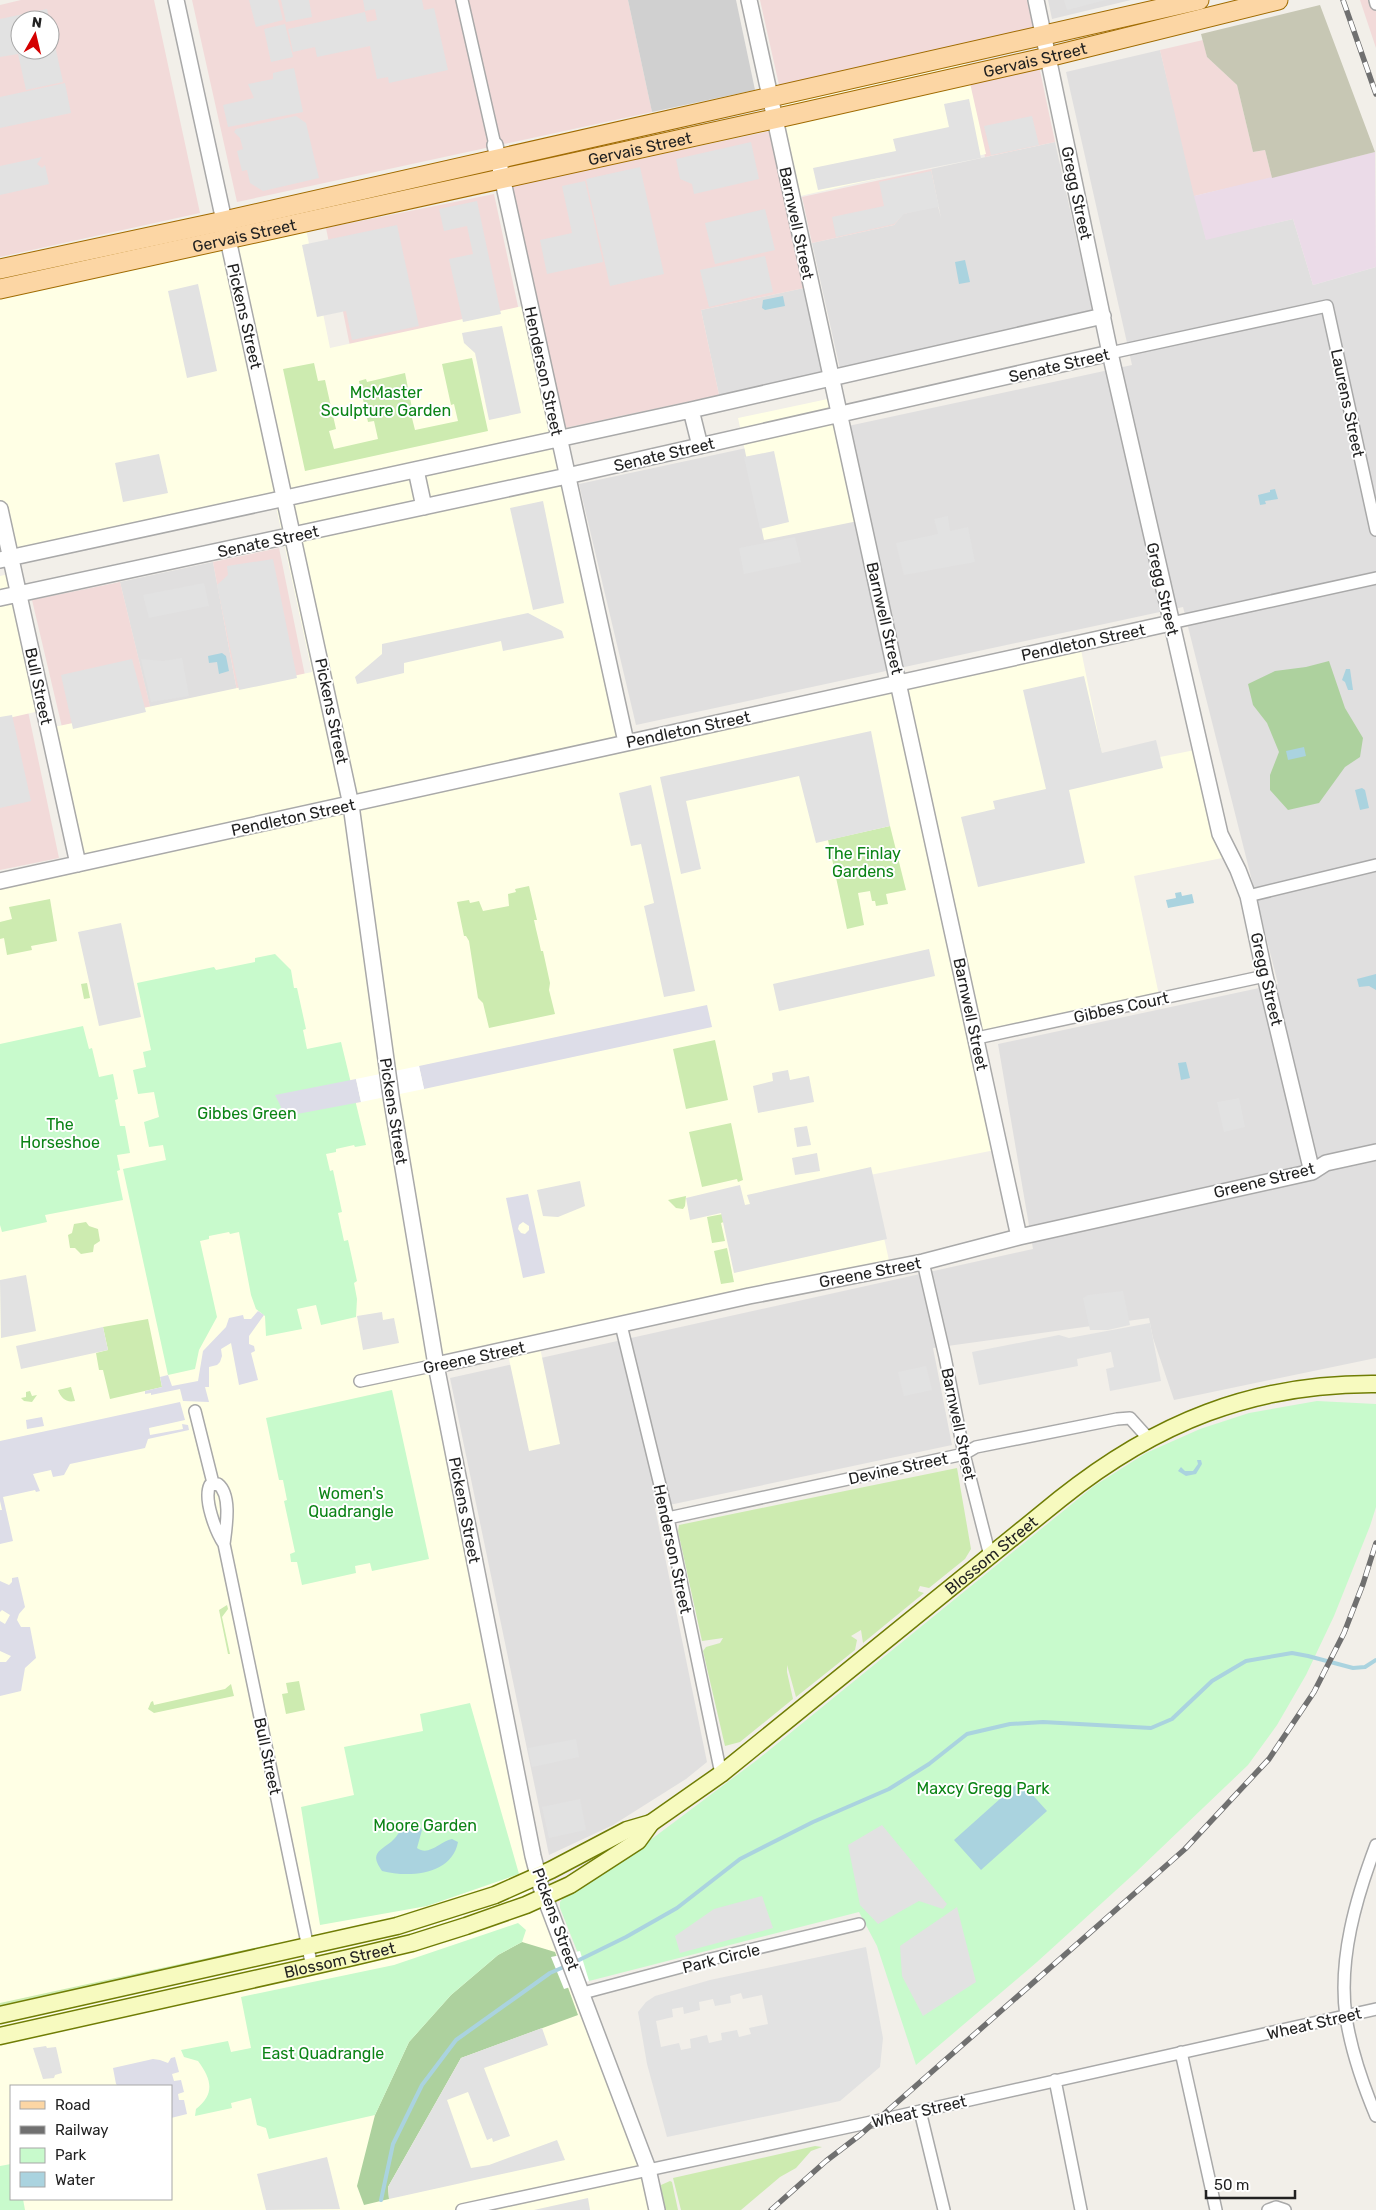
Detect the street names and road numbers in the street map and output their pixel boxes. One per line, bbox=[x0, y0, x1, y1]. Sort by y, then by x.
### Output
street label: Gervais Street bbox=[981, 39, 1089, 81]
street label: Gervais Street bbox=[586, 128, 693, 169]
street label: Gregg Street bbox=[1057, 145, 1096, 242]
street label: Barnwell Street bbox=[775, 165, 818, 281]
street label: Gervais Street bbox=[191, 215, 298, 256]
street label: Pickens Street bbox=[223, 261, 266, 371]
street label: Henderson Street bbox=[521, 305, 567, 438]
street label: Senate Street bbox=[1007, 345, 1111, 386]
street label: Laurens Street bbox=[1327, 347, 1368, 459]
street label: Senate Street bbox=[612, 434, 716, 475]
street label: Senate Street bbox=[216, 522, 320, 561]
street label: Gregg Street bbox=[1143, 541, 1182, 638]
street label: Barnwell Street bbox=[862, 560, 907, 676]
street label: Pendleton Street bbox=[1019, 620, 1147, 665]
street label: Bull Street bbox=[21, 646, 56, 726]
street label: Pickens Street bbox=[311, 656, 352, 766]
street label: Pendleton Street bbox=[624, 707, 752, 752]
street label: Pendleton Street bbox=[229, 795, 357, 840]
street label: Gregg Street bbox=[1247, 931, 1286, 1028]
street label: Barnwell Street bbox=[949, 956, 992, 1072]
street label: Gibbes Court bbox=[1072, 988, 1170, 1027]
street label: Pickens Street bbox=[376, 1056, 411, 1166]
street label: Greene Street bbox=[1212, 1159, 1317, 1202]
street label: Greene Street bbox=[817, 1253, 923, 1292]
street label: Greene Street bbox=[421, 1337, 527, 1378]
street label: Barnwell Street bbox=[937, 1366, 980, 1482]
street label: Devine Street bbox=[847, 1449, 950, 1488]
street label: Pickens Street bbox=[445, 1455, 484, 1565]
street label: Henderson Street bbox=[650, 1483, 696, 1616]
street label: Blossom Street bbox=[941, 1512, 1042, 1599]
street label: Bull Street bbox=[250, 1716, 285, 1796]
street label: Pickens Street bbox=[528, 1865, 583, 1973]
street label: Blossom Street bbox=[282, 1938, 397, 1982]
street label: Park Circle bbox=[680, 1940, 762, 1977]
street label: Wheat Street bbox=[1265, 2003, 1363, 2044]
street label: Wheat Street bbox=[870, 2091, 968, 2132]

